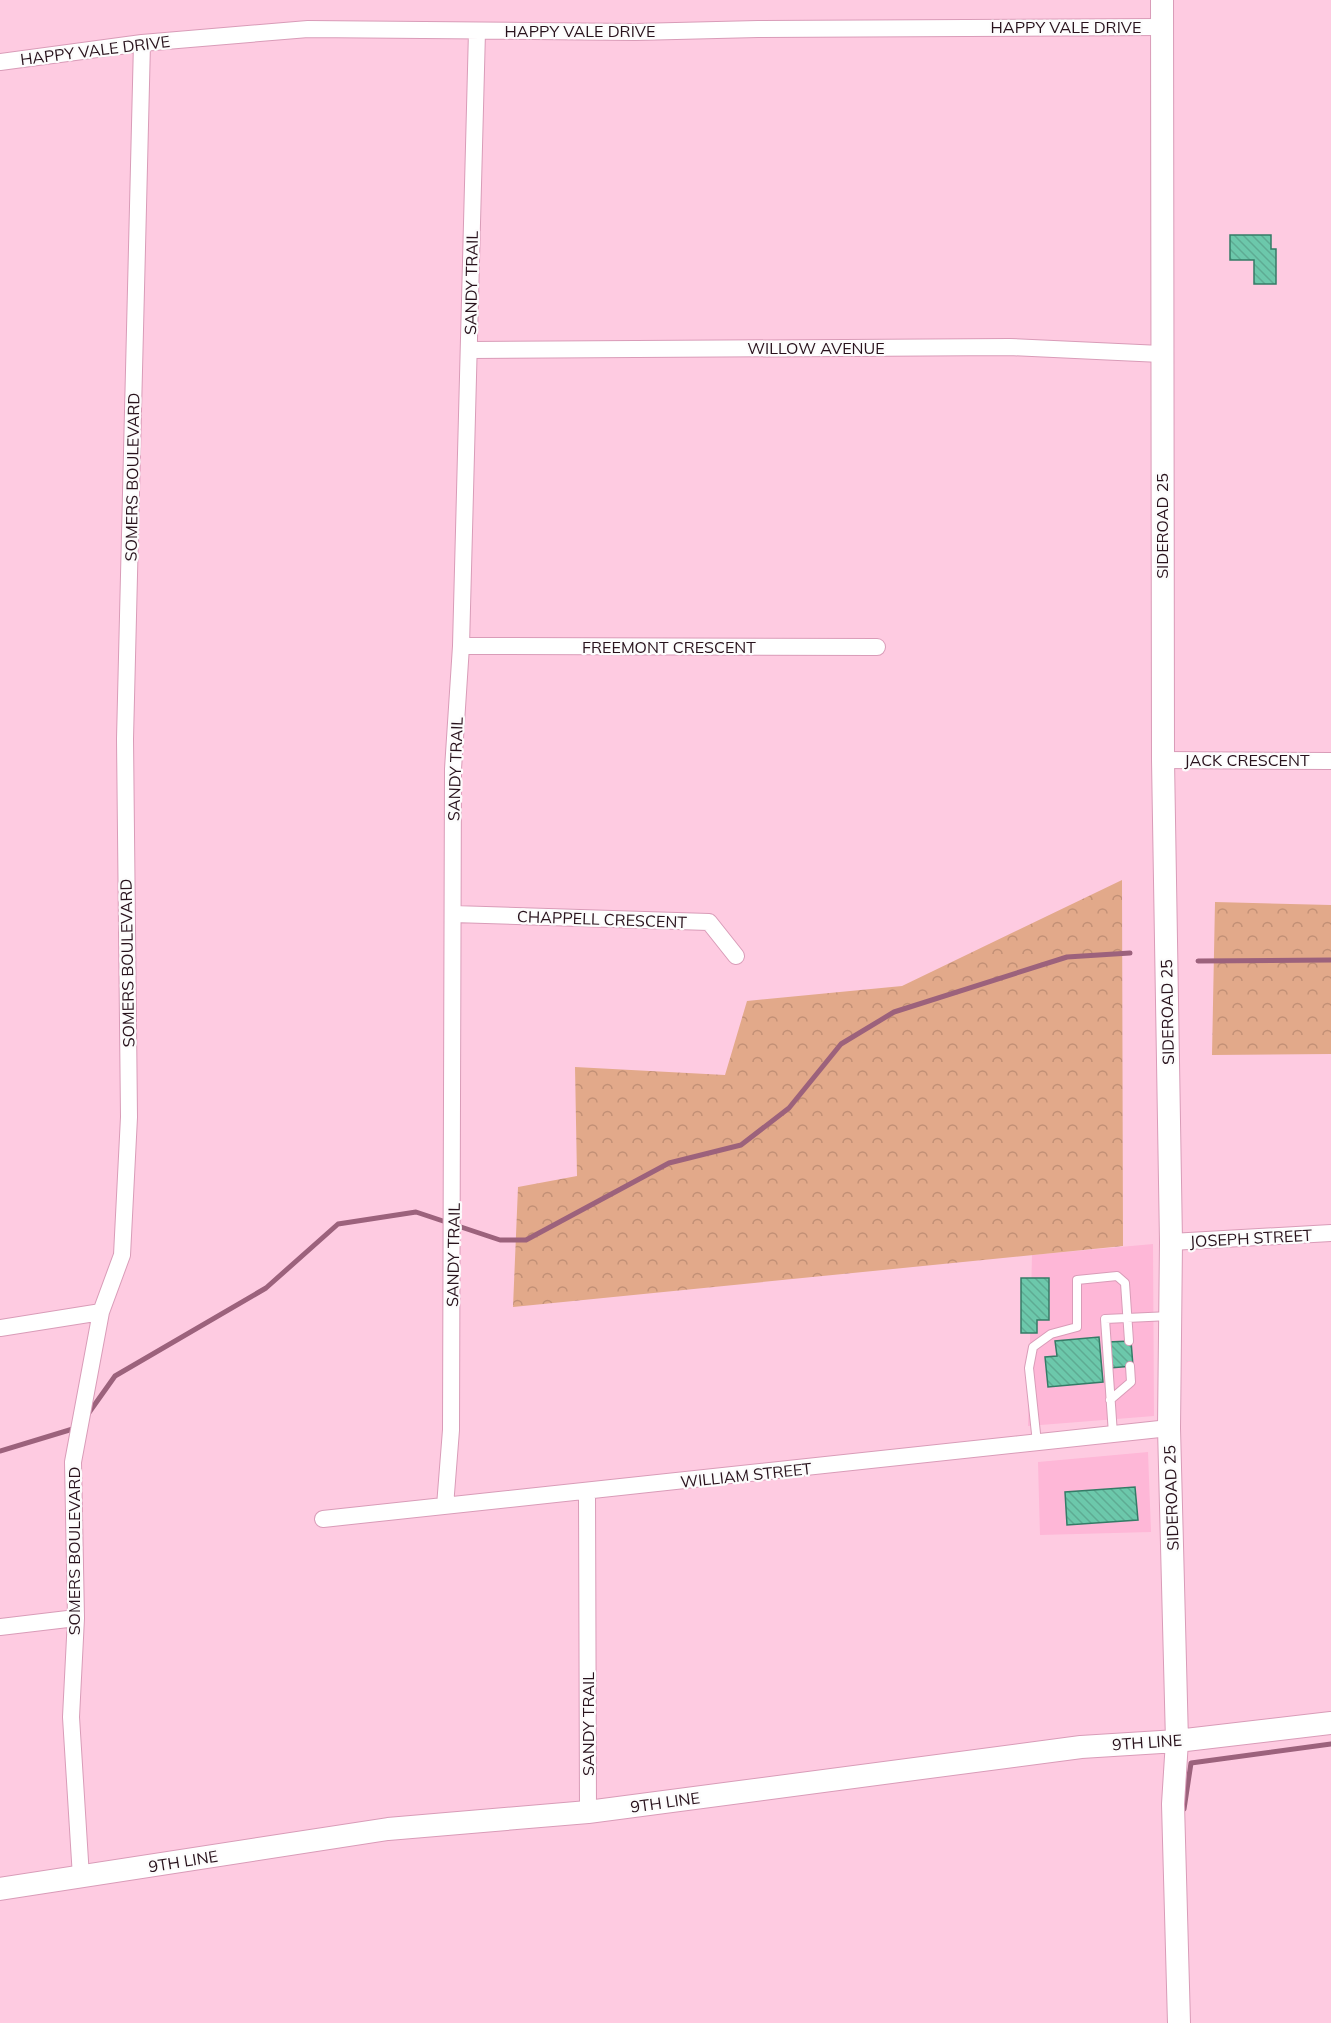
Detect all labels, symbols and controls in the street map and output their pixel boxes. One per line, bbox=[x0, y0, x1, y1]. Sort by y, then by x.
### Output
street label: HAPPY VALE DRIVE bbox=[991, 17, 1141, 37]
street label: HAPPY VALE DRIVE bbox=[505, 21, 655, 41]
street label: HAPPY VALE DRIVE bbox=[19, 31, 171, 69]
street label: SANDY TRAIL bbox=[460, 231, 482, 335]
street label: WILLOW AVENUE bbox=[747, 338, 885, 358]
street label: SOMERS BOULEVARD bbox=[121, 392, 143, 562]
street label: SIDEROAD 25 bbox=[1152, 473, 1172, 579]
street label: FREEMONT CRESCENT bbox=[582, 637, 756, 657]
street label: SANDY TRAIL bbox=[443, 716, 467, 821]
street label: JACK CRESCENT bbox=[1184, 750, 1310, 770]
street label: SOMERS BOULEVARD bbox=[116, 878, 138, 1048]
street label: CHAPPELL CRESCENT bbox=[517, 906, 688, 932]
street label: SIDEROAD 25 bbox=[1156, 959, 1178, 1065]
street label: SANDY TRAIL bbox=[442, 1203, 464, 1307]
street label: JOSEPH STREET bbox=[1189, 1225, 1313, 1251]
street label: SIDEROAD 25 bbox=[1159, 1445, 1183, 1551]
street label: WILLIAM STREET bbox=[679, 1458, 813, 1492]
street label: SOMERS BOULEVARD bbox=[64, 1467, 84, 1635]
street label: SANDY TRAIL bbox=[578, 1672, 598, 1776]
street label: 9TH LINE bbox=[1111, 1730, 1183, 1754]
street label: 9TH LINE bbox=[629, 1787, 701, 1817]
street label: 9TH LINE bbox=[147, 1846, 219, 1876]

